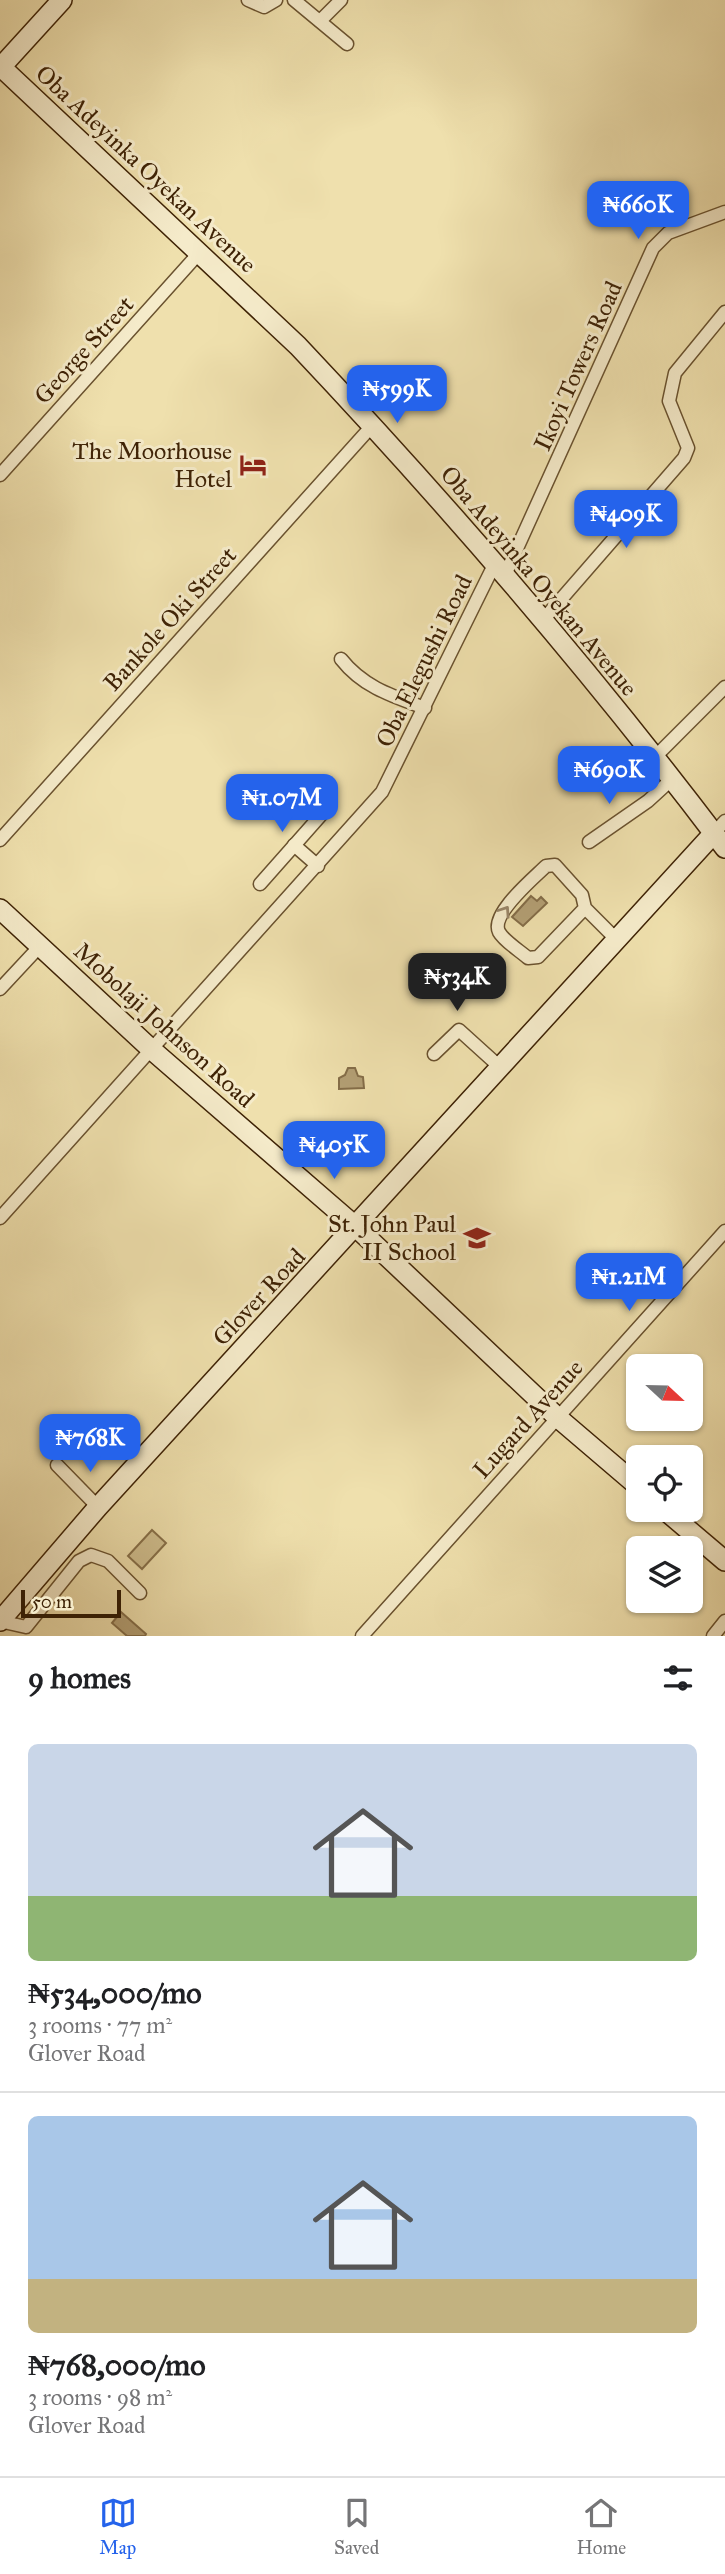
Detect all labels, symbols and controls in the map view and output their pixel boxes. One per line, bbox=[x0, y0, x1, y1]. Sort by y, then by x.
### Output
street label: Oba Adeyinka Oyekan Avenue bbox=[29, 59, 263, 279]
pin: ₦660K bbox=[589, 182, 687, 241]
text: ₦660K bbox=[603, 190, 673, 218]
street label: Ikoyi Towers Road bbox=[527, 277, 629, 455]
street label: George Street bbox=[28, 290, 141, 410]
pin: ₦599K bbox=[348, 366, 446, 425]
text: ₦599K bbox=[363, 374, 431, 402]
place label: The Moorhouse Hotel bbox=[72, 436, 233, 494]
hotel icon: The Moorhouse Hotel bbox=[238, 450, 268, 480]
street label: Oba Adeyinka Oyekan Avenue bbox=[434, 460, 644, 702]
pin: ₦409K bbox=[577, 490, 675, 550]
text: ₦409K bbox=[590, 499, 662, 527]
street label: Bankole Oki Street bbox=[97, 540, 243, 698]
street label: Oba Elegushi Road bbox=[369, 570, 479, 752]
pin: ₦690K bbox=[560, 746, 658, 806]
text: ₦690K bbox=[574, 755, 644, 783]
pin: ₦1.07M bbox=[225, 774, 339, 834]
text: ₦1.07M bbox=[242, 783, 322, 811]
one-way arrow bbox=[497, 906, 509, 919]
street label: Mobolaji Johnson Road bbox=[67, 936, 261, 1114]
pin: ₦534K bbox=[408, 954, 506, 1013]
text: ₦534K bbox=[424, 962, 490, 990]
pin: ₦405K bbox=[285, 1122, 383, 1181]
text: ₦405K bbox=[299, 1130, 369, 1158]
place label: St. John Paul II School bbox=[328, 1209, 457, 1267]
school or university icon: St. John Paul II School bbox=[462, 1223, 492, 1253]
street label: Glover Road bbox=[206, 1242, 312, 1352]
pin: ₦1.21M bbox=[572, 1254, 686, 1313]
text: ₦1.21M bbox=[592, 1262, 666, 1290]
street label: Lugard Avenue bbox=[467, 1353, 589, 1485]
north arrow bbox=[626, 1354, 704, 1432]
map controls bbox=[626, 1354, 703, 1613]
pin: ₦768K bbox=[41, 1414, 139, 1474]
text: ₦768K bbox=[55, 1423, 125, 1451]
button: locate bbox=[626, 1445, 703, 1522]
button: layers bbox=[626, 1536, 703, 1613]
scale bar bbox=[21, 1587, 121, 1619]
text: 50 m bbox=[32, 1590, 72, 1613]
icon: filters bbox=[659, 1659, 697, 1697]
text: 9 homes bbox=[28, 1660, 131, 1696]
icon: home bbox=[300, 1790, 426, 1916]
text: ₦534,000/mo bbox=[28, 1975, 202, 2011]
text: 3 rooms · 77 m² bbox=[28, 2011, 172, 2039]
text: Glover Road bbox=[28, 2039, 145, 2067]
icon: home bbox=[300, 2162, 426, 2288]
text: ₦768,000/mo bbox=[28, 2347, 206, 2383]
text: 3 rooms · 98 m² bbox=[28, 2383, 172, 2411]
text: Glover Road bbox=[28, 2411, 145, 2439]
tab: Map bbox=[99, 2494, 137, 2559]
tab: Saved bbox=[334, 2494, 379, 2559]
tab: Home bbox=[577, 2494, 626, 2559]

